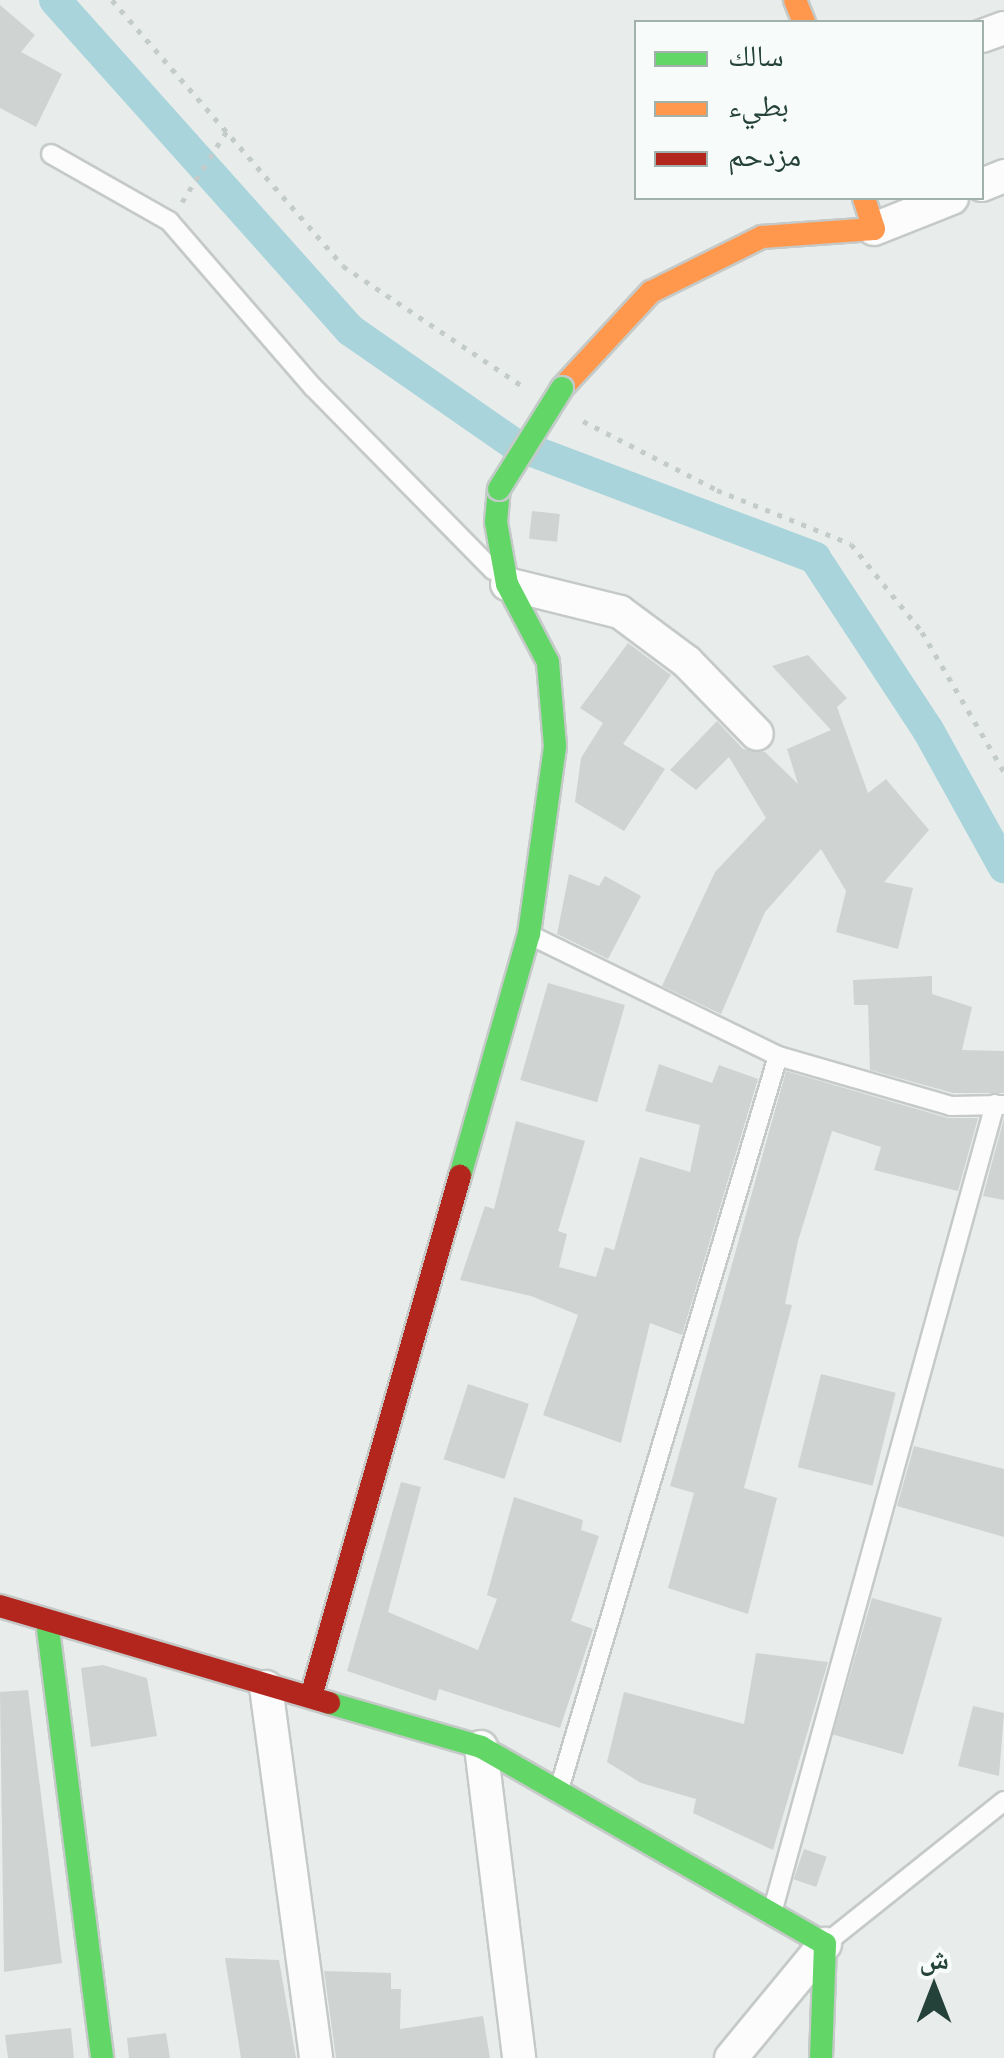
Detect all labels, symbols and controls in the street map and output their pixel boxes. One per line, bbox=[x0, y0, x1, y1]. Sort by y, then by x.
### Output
legend bbox=[634, 20, 984, 200]
text: سالك bbox=[728, 36, 784, 72]
text: بطيء bbox=[728, 86, 789, 122]
text: مزدحم bbox=[728, 136, 801, 172]
north arrow bbox=[884, 1938, 984, 2038]
text: ش bbox=[919, 1941, 949, 1975]

